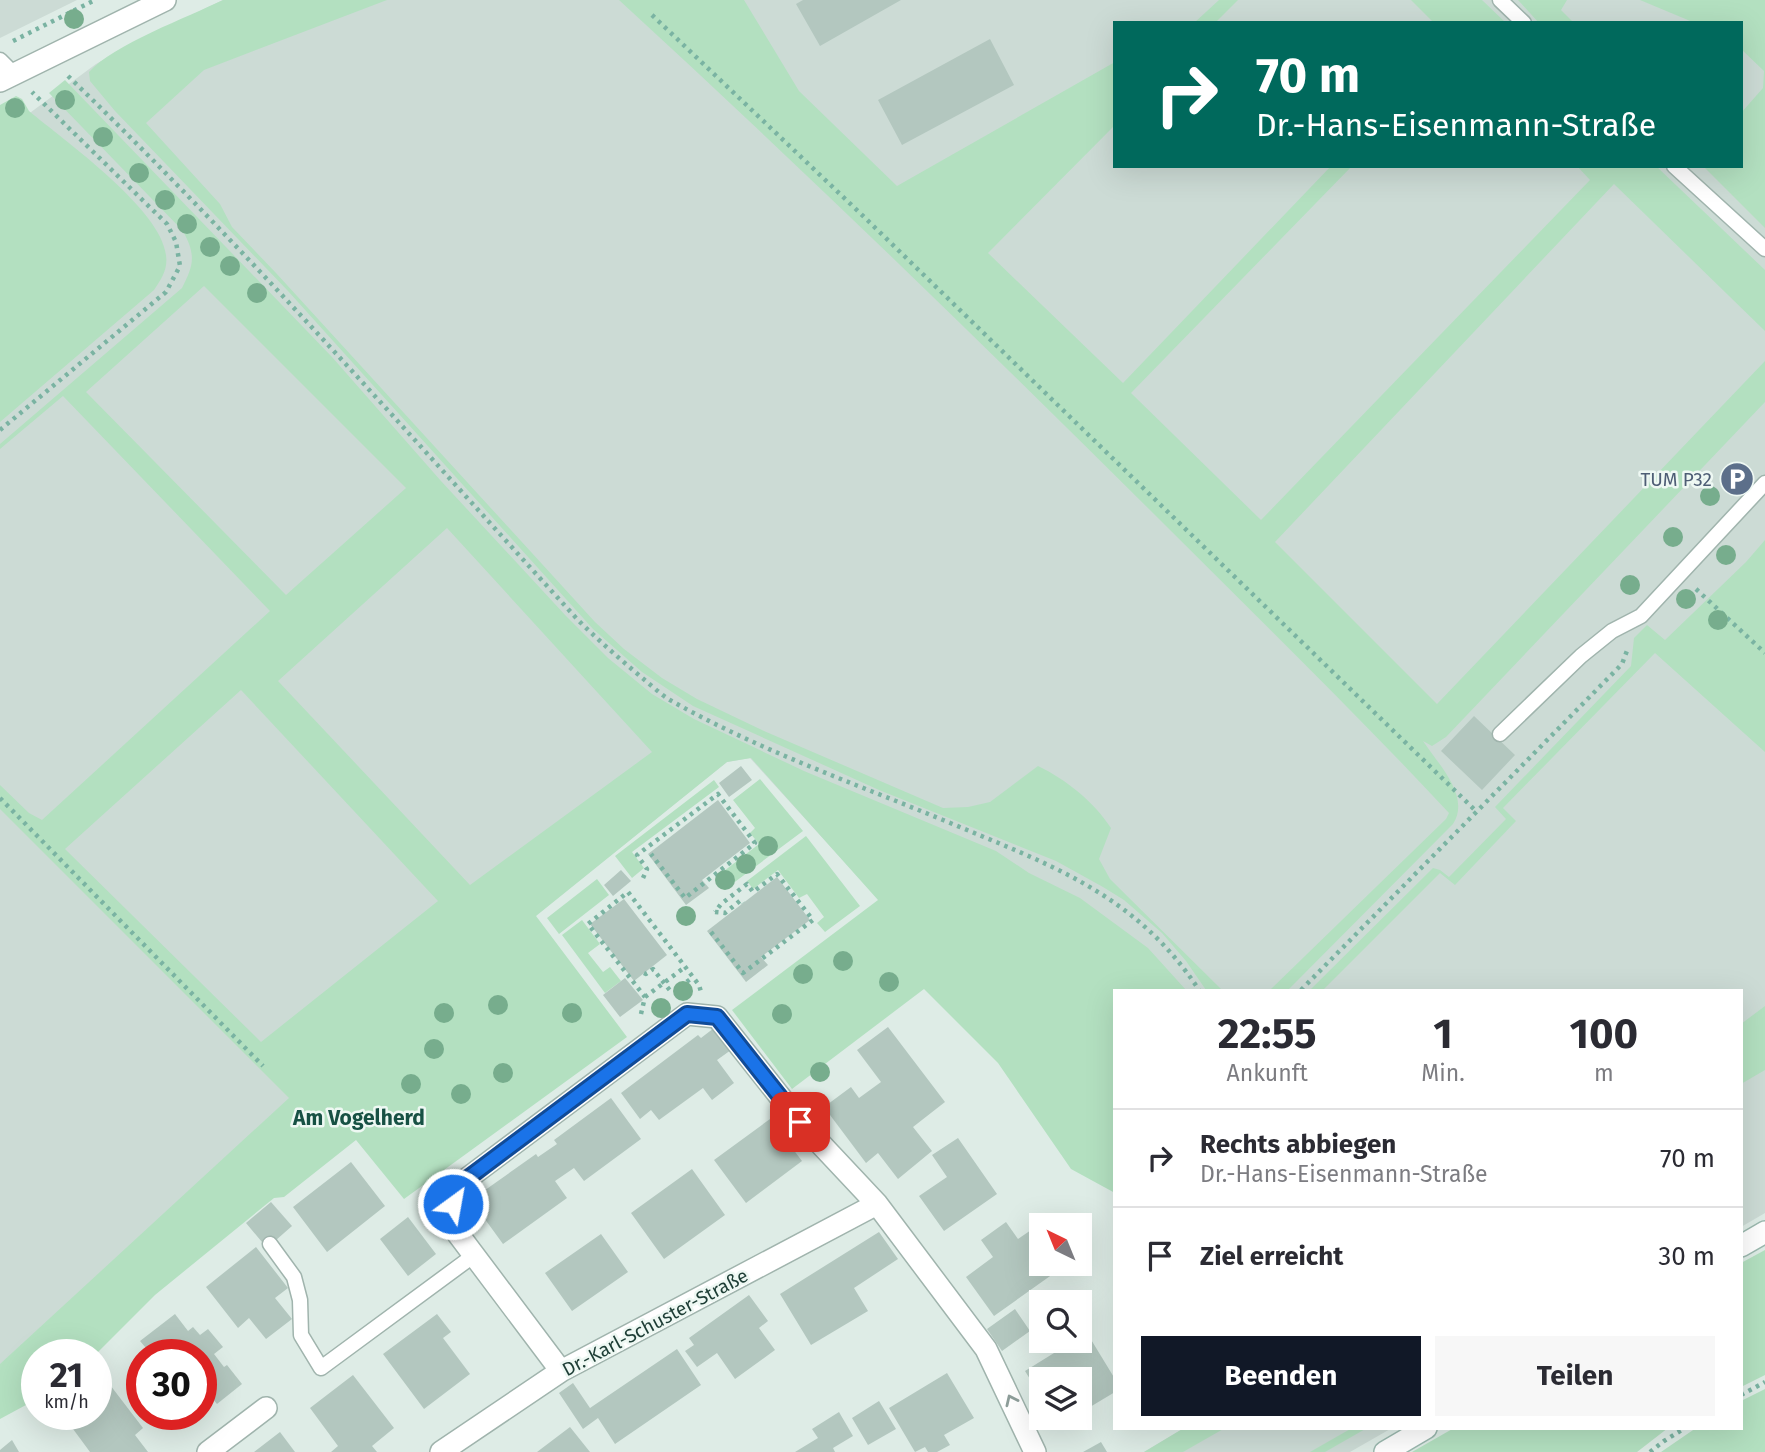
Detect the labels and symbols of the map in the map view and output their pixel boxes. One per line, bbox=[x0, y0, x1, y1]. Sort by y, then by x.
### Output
parking icon: TUM P32 bbox=[1718, 460, 1756, 498]
place label: TUM P32 bbox=[1640, 468, 1712, 491]
pin bbox=[770, 1092, 830, 1152]
district label: Am Vogelherd bbox=[292, 1105, 425, 1131]
position arrow bbox=[416, 1167, 490, 1241]
north arrow bbox=[1029, 1213, 1092, 1276]
street label: Dr.-Karl-Schuster-Straße bbox=[558, 1264, 752, 1381]
speed limit sign: 30 bbox=[126, 1339, 217, 1430]
one-way arrow bbox=[1005, 1395, 1019, 1408]

